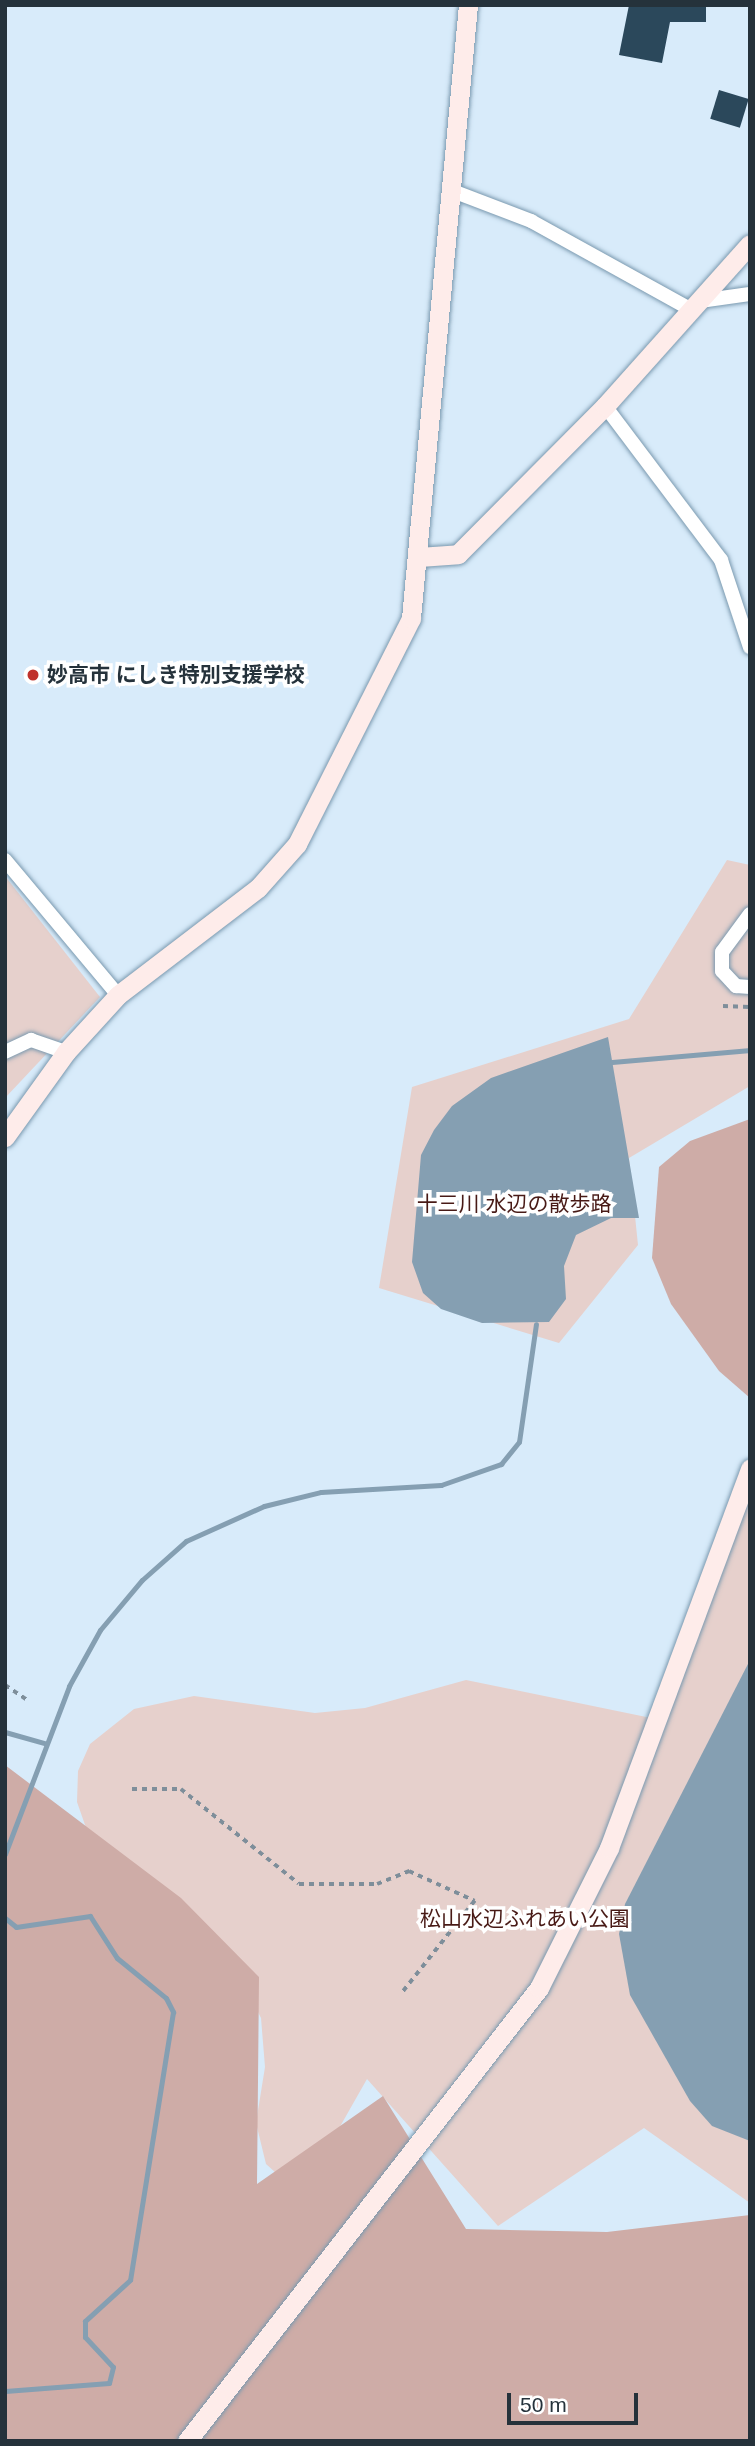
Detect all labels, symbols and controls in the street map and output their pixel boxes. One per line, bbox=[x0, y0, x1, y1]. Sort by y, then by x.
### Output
place label: 妙高市 にしき特別支援学校 bbox=[47, 662, 305, 688]
marker: 妙高市 にしき特別支援学校 bbox=[25, 667, 41, 683]
park label: 十三川 水辺の散歩路 bbox=[417, 1191, 611, 1217]
park label: 松山水辺ふれあい公園 bbox=[420, 1906, 630, 1932]
scale bar bbox=[510, 2380, 641, 2424]
text: 50 m bbox=[520, 2393, 567, 2416]

